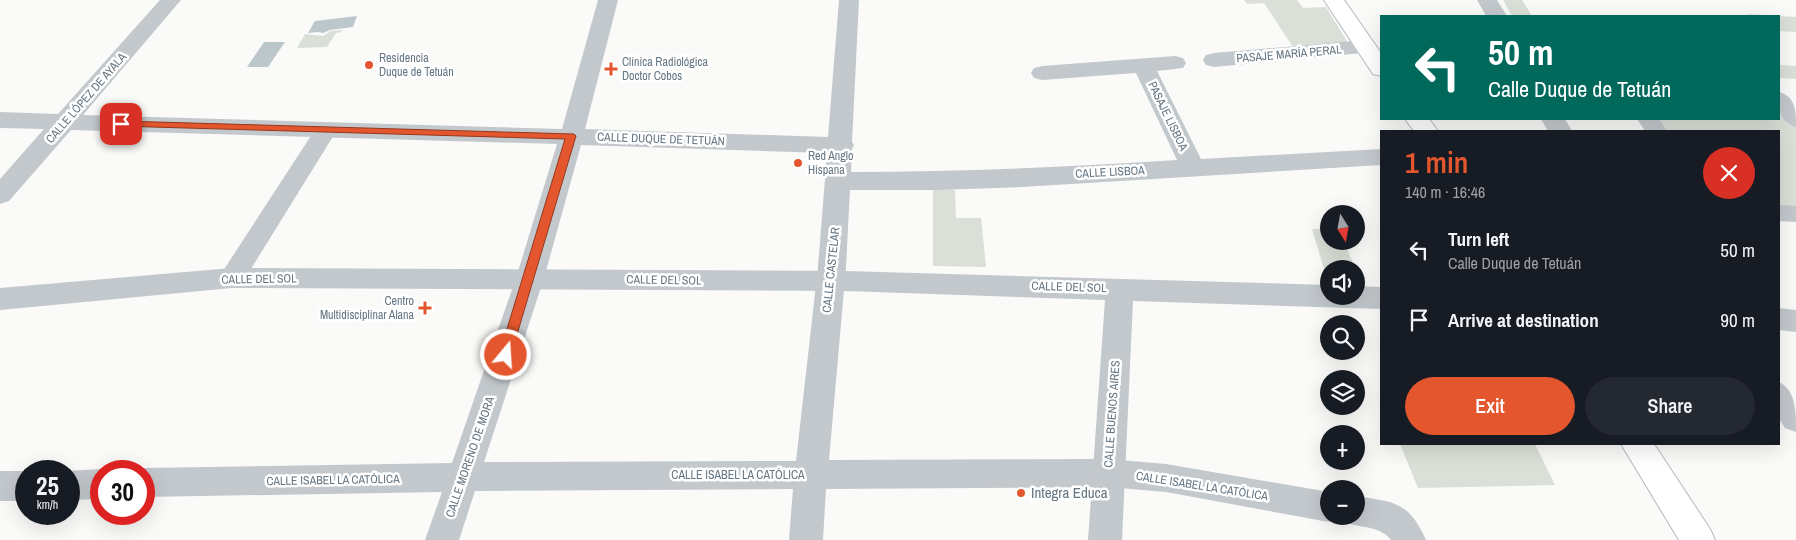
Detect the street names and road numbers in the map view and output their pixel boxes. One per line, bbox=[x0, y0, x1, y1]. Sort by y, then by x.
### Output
street label: PASAJE MARÍA PERAL bbox=[1236, 41, 1343, 67]
street label: CALLE LÓPEZ DE AYALA bbox=[42, 49, 130, 147]
street label: PASAJE LISBOA bbox=[1144, 79, 1192, 154]
street label: CALLE DUQUE DE TETUÁN bbox=[597, 129, 725, 149]
street label: CALLE LISBOA bbox=[1075, 162, 1146, 182]
street label: CALLE CASTELAR bbox=[819, 226, 843, 314]
street label: CALLE DEL SOL bbox=[221, 270, 297, 288]
street label: CALLE DEL SOL bbox=[626, 271, 702, 289]
street label: CALLE DEL SOL bbox=[1031, 278, 1107, 296]
street label: CALLE BUENOS AIRES bbox=[1100, 360, 1124, 468]
street label: CALLE MORENO DE MORA bbox=[442, 394, 498, 520]
street label: CALLE ISABEL LA CATÓLICA bbox=[671, 467, 805, 483]
street label: CALLE ISABEL LA CATÓLICA bbox=[1135, 468, 1270, 504]
street label: CALLE ISABEL LA CATÓLICA bbox=[266, 471, 400, 489]

